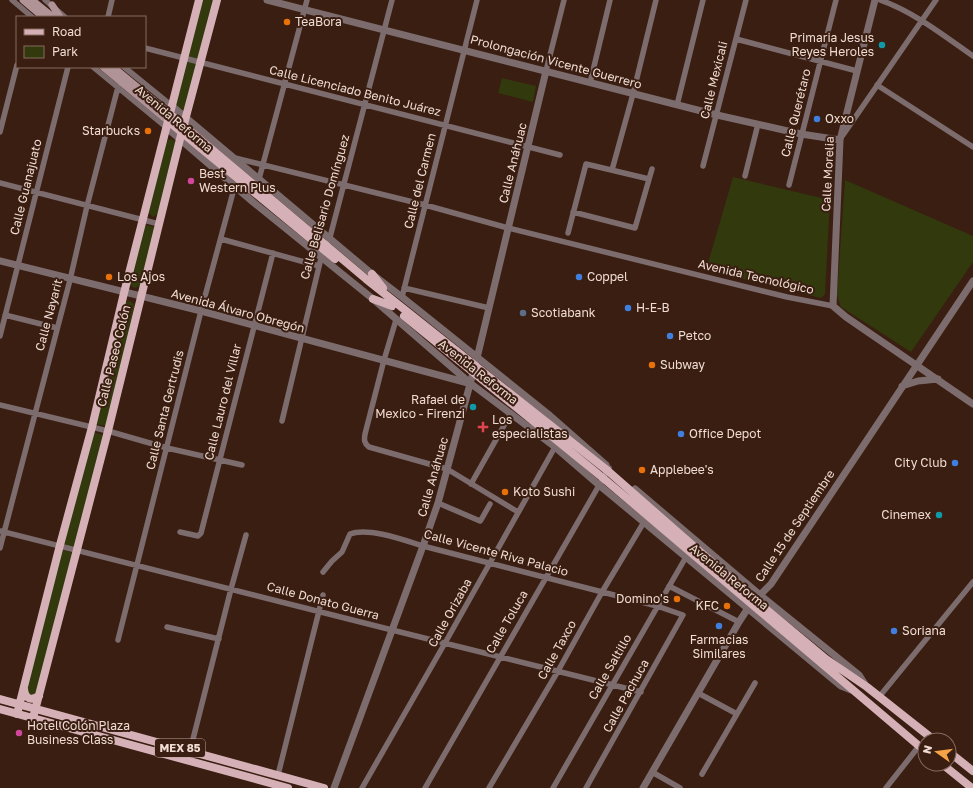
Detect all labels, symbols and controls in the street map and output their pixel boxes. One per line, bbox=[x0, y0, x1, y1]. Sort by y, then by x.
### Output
place label: TeaBora bbox=[295, 14, 342, 29]
legend bbox=[16, 16, 146, 68]
marker: TeaBora bbox=[282, 17, 292, 27]
text: Road bbox=[52, 24, 81, 39]
place label: Primaria Jesus Reyes Heroles bbox=[790, 30, 874, 59]
street label: Prolongación Vicente Guerrero bbox=[469, 31, 643, 92]
street label: Calle Mexicali bbox=[697, 39, 730, 120]
marker: Primaria Jesus Reyes Heroles bbox=[877, 40, 887, 50]
text: Park bbox=[52, 44, 78, 59]
street label: Calle Licenciado Benito Juárez bbox=[268, 62, 443, 119]
street label: Calle Querétaro bbox=[777, 67, 814, 159]
street label: Avenida Reforma bbox=[132, 82, 216, 156]
place label: Oxxo bbox=[825, 111, 854, 126]
marker: Oxxo bbox=[812, 114, 822, 124]
street label: Calle Anáhuac bbox=[495, 121, 530, 205]
place label: Starbucks bbox=[82, 123, 140, 138]
marker: Starbucks bbox=[143, 126, 153, 136]
street label: Calle del Carmen bbox=[400, 131, 439, 230]
street label: Calle Belisario Domínguez bbox=[297, 133, 352, 281]
street label: Calle Morelia bbox=[818, 136, 837, 212]
street label: Calle Guanajuato bbox=[6, 137, 45, 236]
place label: Best Western Plus bbox=[199, 166, 276, 195]
marker: Best Western Plus bbox=[186, 176, 196, 186]
street label: Avenida Tecnológico bbox=[697, 256, 815, 297]
place label: Los Ajos bbox=[117, 269, 165, 284]
place label: Coppel bbox=[587, 269, 628, 284]
marker: Los Ajos bbox=[104, 272, 114, 282]
marker: Coppel bbox=[574, 272, 584, 282]
street label: Calle Nayarit bbox=[32, 277, 65, 353]
street label: Avenida Álvaro Obregón bbox=[170, 285, 307, 336]
place label: H-E-B bbox=[636, 300, 670, 315]
marker: H-E-B bbox=[623, 303, 633, 313]
street label: Calle Paseo Colón bbox=[94, 304, 133, 408]
place label: Scotiabank bbox=[531, 305, 596, 320]
marker: Scotiabank bbox=[518, 308, 528, 318]
place label: Petco bbox=[678, 328, 711, 343]
marker: Petco bbox=[665, 331, 675, 341]
street label: Avenida Reforma bbox=[435, 336, 521, 407]
street label: Calle Lauro del Villar bbox=[201, 342, 244, 462]
street label: Calle Santa Gertrudis bbox=[142, 348, 187, 471]
place label: Subway bbox=[660, 357, 705, 372]
marker: Subway bbox=[647, 360, 657, 370]
place label: Rafael de Mexico - Firenzi bbox=[375, 392, 465, 421]
marker: Rafael de Mexico - Firenzi bbox=[468, 402, 478, 412]
place label: Los especialistas bbox=[492, 412, 568, 441]
marker: Los especialistas bbox=[477, 421, 489, 433]
place label: Office Depot bbox=[689, 426, 761, 441]
marker: Office Depot bbox=[676, 429, 686, 439]
street label: Calle Anáhuac bbox=[414, 435, 451, 519]
place label: City Club bbox=[894, 455, 947, 470]
marker: City Club bbox=[950, 458, 960, 468]
place label: Applebee's bbox=[650, 462, 714, 477]
marker: Applebee's bbox=[637, 465, 647, 475]
street label: Calle 15 de Septiembre bbox=[751, 467, 838, 585]
place label: Koto Sushi bbox=[513, 484, 575, 499]
marker: Koto Sushi bbox=[500, 487, 510, 497]
place label: Cinemex bbox=[881, 507, 931, 522]
marker: Cinemex bbox=[934, 510, 944, 520]
street label: Calle Vicente Riva Palacio bbox=[422, 526, 570, 579]
street label: Avenida Reforma bbox=[687, 540, 772, 613]
street label: Calle Orizaba bbox=[425, 576, 475, 650]
street label: Calle Donato Guerra bbox=[265, 578, 381, 623]
street label: Calle Toluca bbox=[482, 587, 531, 656]
place label: Domino's bbox=[616, 591, 669, 606]
marker: Domino's bbox=[672, 594, 682, 604]
place label: KFC bbox=[695, 598, 719, 613]
marker: KFC bbox=[722, 601, 732, 611]
street label: Calle Taxco bbox=[534, 617, 579, 682]
marker: Farmacias Similares bbox=[714, 621, 724, 631]
place label: Soriana bbox=[902, 623, 946, 638]
marker: Soriana bbox=[889, 626, 899, 636]
street label: Calle Saltillo bbox=[585, 631, 634, 702]
place label: Farmacias Similares bbox=[690, 632, 748, 661]
street label: Calle Pachuca bbox=[599, 656, 652, 735]
place label: Hotel Colón Plaza Business Class bbox=[27, 718, 130, 747]
marker: Hotel Colón Plaza Business Class bbox=[14, 728, 24, 738]
north arrow bbox=[917, 732, 957, 772]
road number: MEX 85 bbox=[155, 739, 205, 757]
text: N bbox=[919, 744, 934, 755]

